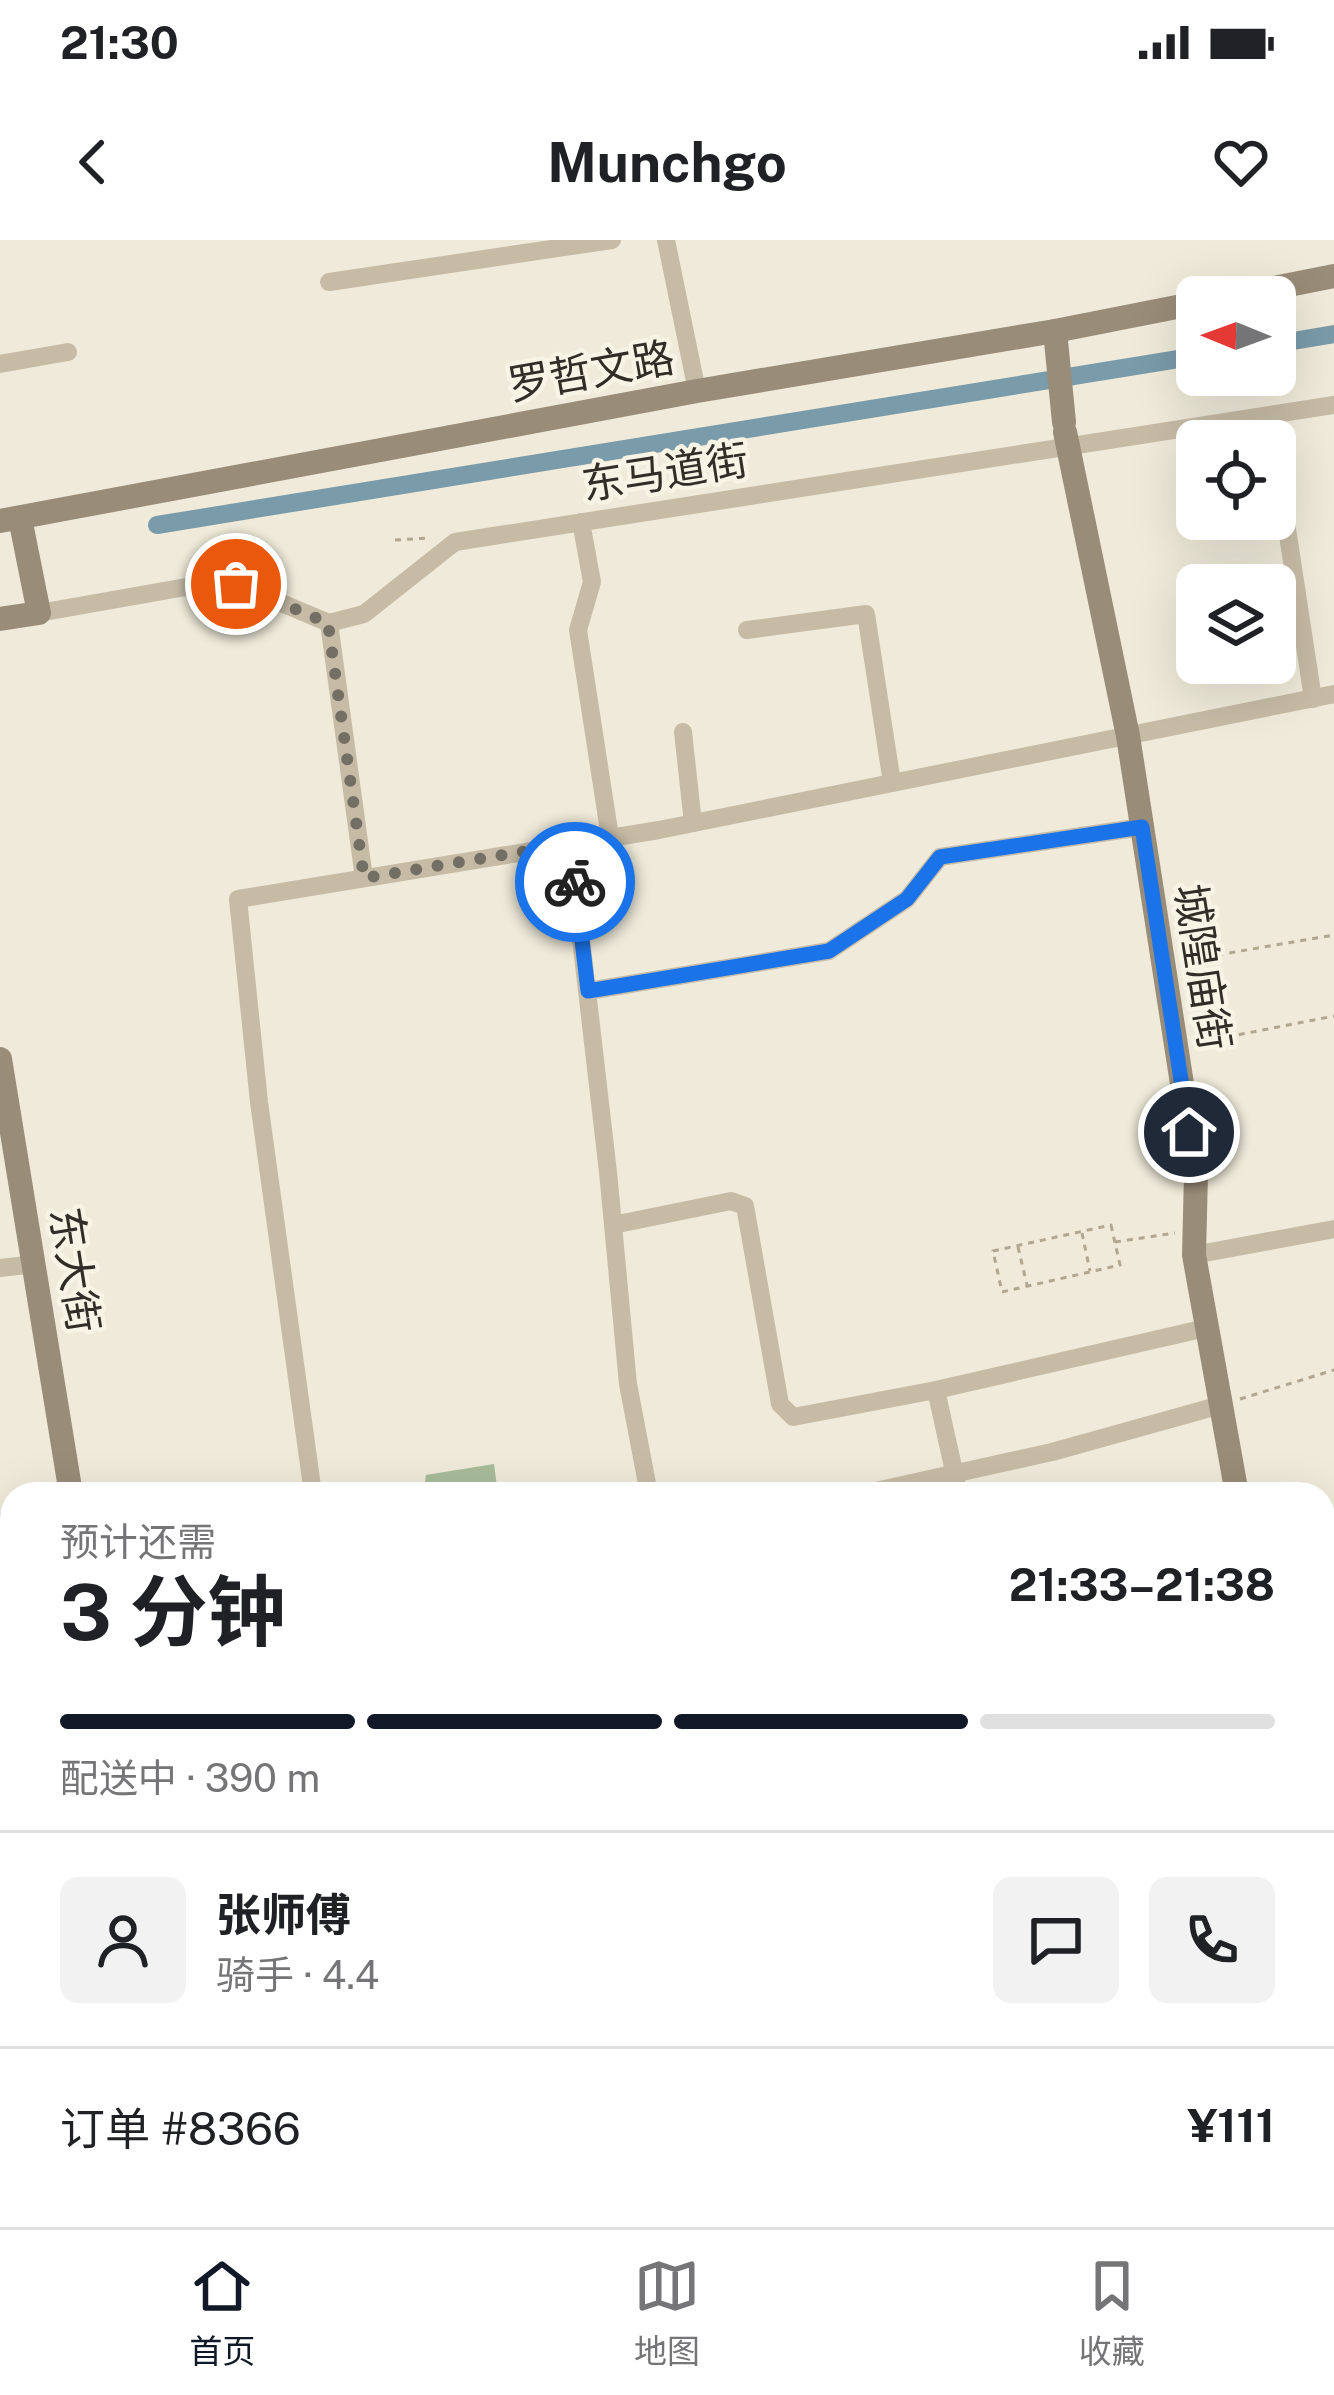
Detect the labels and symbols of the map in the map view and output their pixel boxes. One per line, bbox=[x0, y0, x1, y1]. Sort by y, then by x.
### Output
north arrow bbox=[1176, 276, 1296, 396]
street label: 罗哲文路 bbox=[504, 332, 678, 409]
street label: 东马道街 bbox=[578, 434, 752, 509]
pin bbox=[185, 533, 287, 635]
courier bbox=[515, 822, 635, 942]
street label: 城隍庙街 bbox=[1166, 880, 1241, 1054]
pin bbox=[1138, 1081, 1240, 1183]
street label: 东大街 bbox=[41, 1204, 110, 1336]

